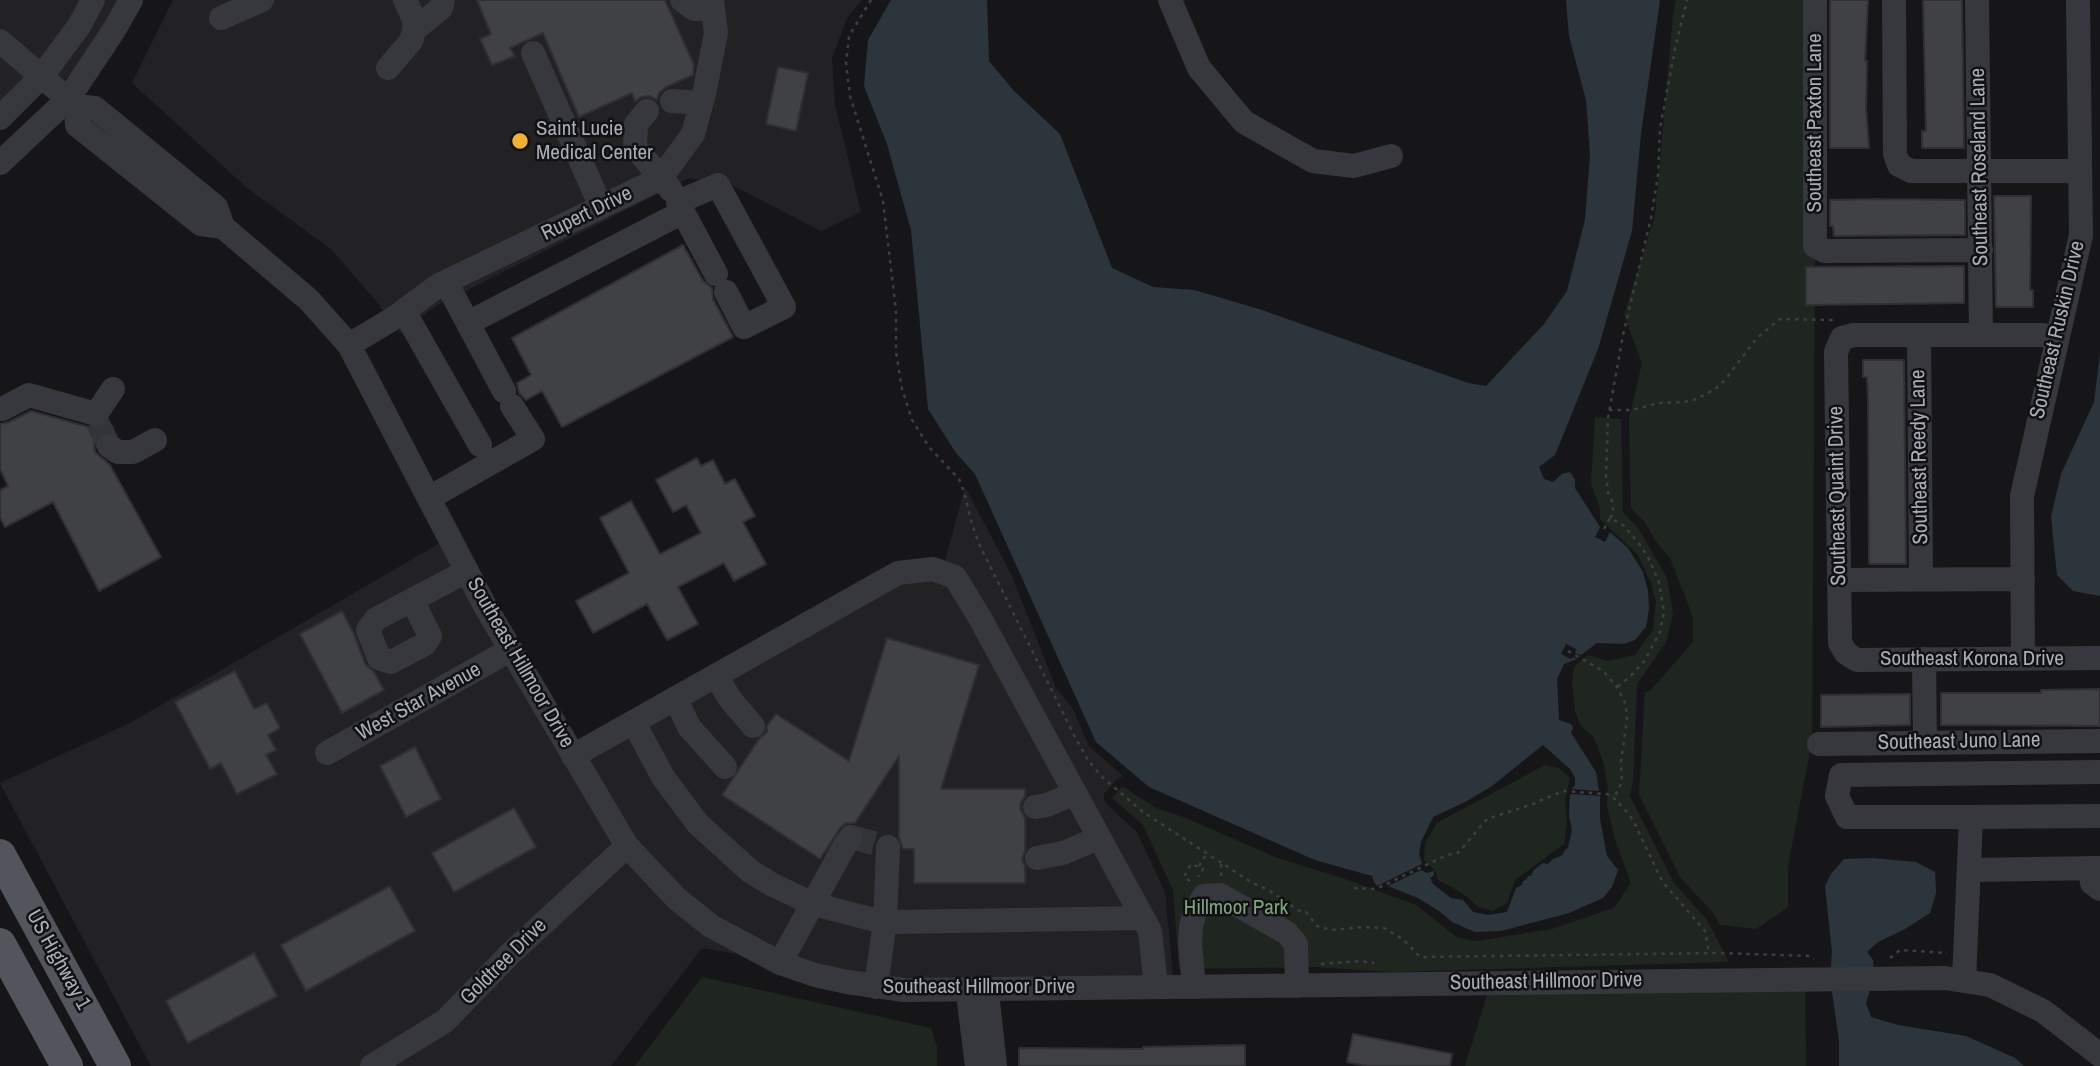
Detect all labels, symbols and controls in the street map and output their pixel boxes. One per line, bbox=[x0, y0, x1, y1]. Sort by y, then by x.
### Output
street label: Southeast Paxton Lane bbox=[1802, 33, 1828, 213]
street label: Southeast Roseland Lane bbox=[1966, 68, 1994, 266]
place label: Saint Lucie Medical Center bbox=[536, 116, 653, 166]
marker: Saint Lucie Medical Center bbox=[510, 131, 530, 151]
street label: Rupert Drive bbox=[538, 181, 636, 247]
street label: Southeast Ruskin Drive bbox=[2025, 239, 2091, 421]
street label: Southeast Reedy Lane bbox=[1906, 369, 1934, 545]
street label: Southeast Quaint Drive bbox=[1824, 406, 1852, 586]
street label: Southeast Hillmoor Drive bbox=[461, 573, 579, 753]
street label: Southeast Korona Drive bbox=[1880, 646, 2064, 672]
street label: West Star Avenue bbox=[352, 657, 486, 747]
street label: Southeast Juno Lane bbox=[1877, 728, 2041, 756]
park label: Hillmoor Park bbox=[1184, 895, 1288, 921]
street label: US Highway 1 bbox=[20, 906, 96, 1014]
street label: Goldtree Drive bbox=[456, 914, 552, 1010]
street label: Southeast Hillmoor Drive bbox=[1450, 968, 1642, 996]
street label: Southeast Hillmoor Drive bbox=[883, 974, 1075, 1000]

